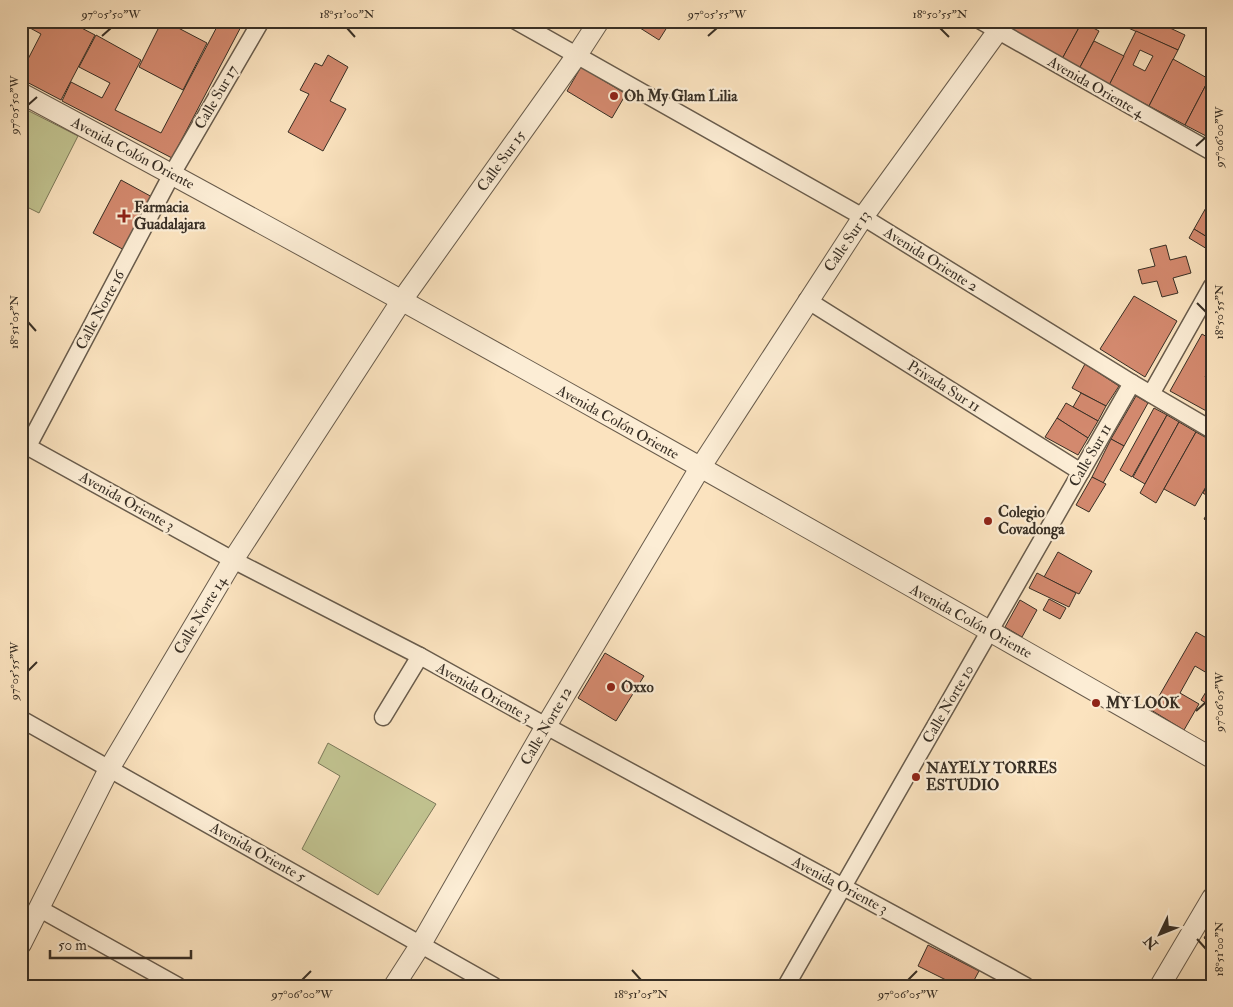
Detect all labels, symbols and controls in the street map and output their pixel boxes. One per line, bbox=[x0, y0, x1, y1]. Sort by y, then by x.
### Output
text: 97°05'50"W bbox=[80, 7, 141, 22]
text: 18°51'00"N bbox=[319, 7, 375, 22]
text: 97°05'55"W bbox=[687, 7, 747, 22]
text: 18°50'55"N bbox=[912, 7, 968, 22]
street label: Avenida Oriente 4 bbox=[1043, 52, 1148, 123]
street label: Calle Sur 17 bbox=[190, 62, 243, 133]
text: 97°05'50"W bbox=[7, 75, 22, 136]
place label: Oh My Glam Lilia bbox=[624, 87, 738, 107]
marker: Oh My Glam Lilia bbox=[608, 90, 620, 102]
text: 97°06'00"W bbox=[1212, 106, 1227, 168]
street label: Avenida Colón Oriente bbox=[67, 112, 198, 194]
street label: Calle Sur 15 bbox=[473, 127, 530, 196]
place label: Farmacia Guadalajara bbox=[134, 198, 206, 234]
street label: Calle Sur 13 bbox=[820, 207, 875, 276]
marker: Farmacia Guadalajara bbox=[118, 210, 130, 222]
street label: Avenida Oriente 2 bbox=[879, 222, 982, 296]
street label: Calle Norte 16 bbox=[72, 266, 130, 353]
text: 18°50'55"N bbox=[1212, 284, 1227, 340]
text: 18°51'05"N bbox=[7, 295, 22, 349]
street label: Privada Sur 11 bbox=[904, 356, 984, 416]
street label: Avenida Colón Oriente bbox=[552, 380, 682, 464]
street label: Calle Sur 11 bbox=[1065, 420, 1116, 490]
street label: Avenida Oriente 3 bbox=[75, 467, 178, 535]
place label: Colegio Covadonga bbox=[998, 503, 1065, 540]
marker: Colegio Covadonga bbox=[982, 515, 994, 527]
street label: Calle Norte 14 bbox=[170, 572, 232, 658]
street label: Avenida Colón Oriente bbox=[905, 579, 1035, 663]
text: 97°05'55"W bbox=[7, 641, 22, 701]
street label: Avenida Oriente 3 bbox=[432, 658, 535, 726]
street label: Calle Norte 10 bbox=[918, 662, 978, 747]
text: 97°06'05"W bbox=[1212, 671, 1227, 733]
place label: Oxxo bbox=[621, 678, 654, 697]
marker: Oxxo bbox=[605, 681, 617, 693]
street label: Calle Norte 12 bbox=[516, 683, 577, 769]
place label: MY LOOK bbox=[1105, 694, 1180, 713]
marker: MY LOOK bbox=[1090, 697, 1102, 709]
place label: NAYELY TORRES ESTUDIO bbox=[925, 759, 1057, 795]
marker: NAYELY TORRES ESTUDIO bbox=[910, 771, 922, 783]
street label: Avenida Oriente 5 bbox=[206, 818, 309, 887]
street label: Avenida Oriente 3 bbox=[788, 852, 891, 919]
north arrow bbox=[1136, 910, 1186, 960]
text: 18°51'00"N bbox=[1212, 921, 1227, 977]
scale bar bbox=[50, 927, 191, 959]
text: N bbox=[1140, 932, 1162, 954]
text: 50 m bbox=[58, 936, 87, 955]
text: 97°06'00"W bbox=[271, 987, 333, 1002]
text: 18°51'05"N bbox=[614, 987, 668, 1002]
text: 97°06'05"W bbox=[877, 987, 939, 1002]

